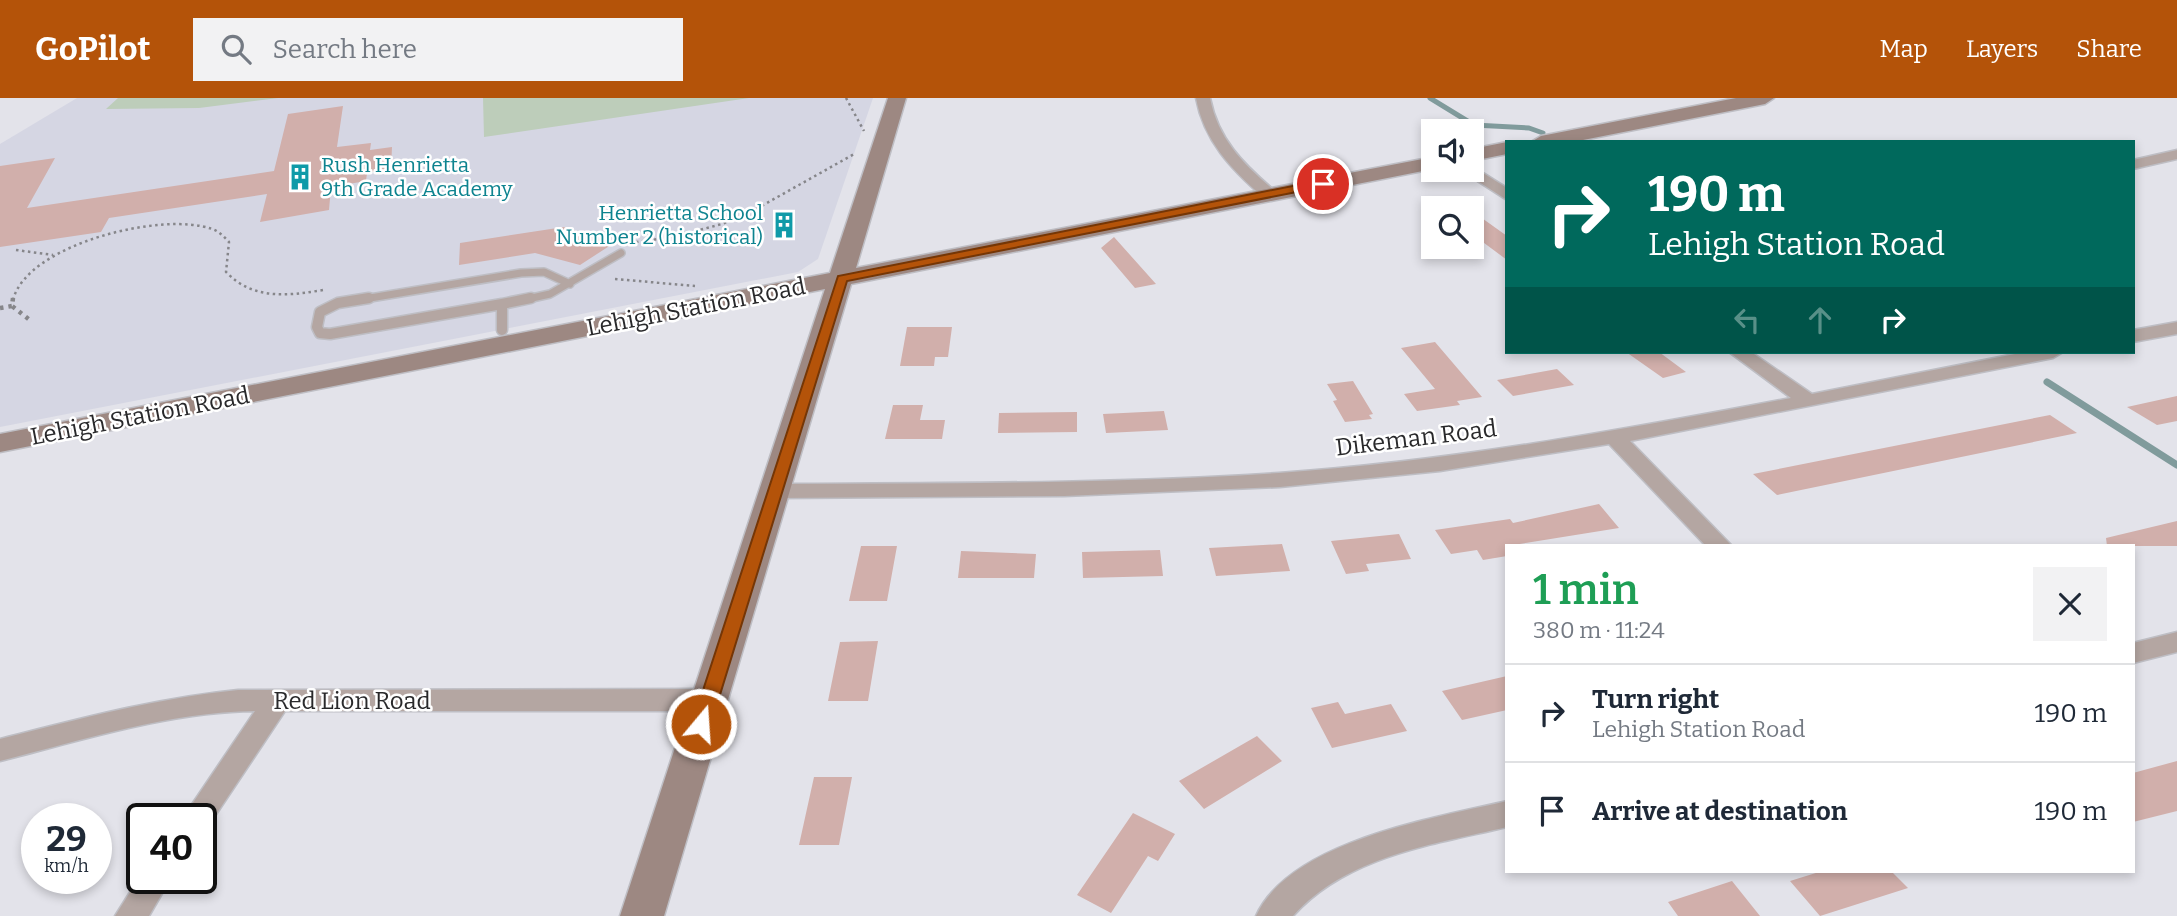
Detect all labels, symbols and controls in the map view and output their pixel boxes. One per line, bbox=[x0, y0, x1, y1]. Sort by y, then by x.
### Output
search box bbox=[193, 18, 683, 81]
text: GoPilot bbox=[35, 29, 151, 69]
icon: search bbox=[217, 30, 255, 68]
text: Search here bbox=[273, 34, 417, 65]
text: Map bbox=[1880, 35, 1928, 63]
text: Layers bbox=[1966, 35, 2038, 63]
text: Share bbox=[2076, 35, 2142, 63]
map controls bbox=[1421, 119, 1484, 259]
button: sound bbox=[1421, 119, 1484, 182]
place label: Rush Henrietta 9th Grade Academy bbox=[321, 152, 513, 202]
pin bbox=[1293, 154, 1353, 214]
building icon: Rush Henrietta 9th Grade Academy bbox=[285, 162, 315, 192]
icon: arrive bbox=[1304, 165, 1342, 203]
text: 190 m bbox=[1648, 165, 1785, 224]
icon: right bbox=[1533, 168, 1624, 259]
button: search bbox=[1421, 196, 1484, 259]
place label: Henrietta School Number 2 (historical) bbox=[556, 200, 763, 250]
building icon: Henrietta School Number 2 (historical) bbox=[769, 210, 799, 240]
text: Lehigh Station Road bbox=[1648, 225, 1945, 263]
street label: Lehigh Station Road bbox=[584, 272, 808, 342]
icon: left bbox=[1728, 301, 1766, 339]
icon: ahead bbox=[1801, 301, 1839, 339]
icon: right bbox=[1874, 301, 1912, 339]
street label: Lehigh Station Road bbox=[28, 381, 252, 451]
street label: Dikeman Road bbox=[1334, 414, 1498, 462]
text: 1 min bbox=[1533, 565, 1639, 615]
button: close bbox=[2033, 567, 2107, 641]
text: 380 m · 11:24 bbox=[1533, 616, 1665, 644]
text: Turn right bbox=[1592, 684, 1719, 715]
street label: Red Lion Road bbox=[273, 687, 431, 715]
position arrow bbox=[664, 687, 738, 761]
icon: right bbox=[1533, 694, 1571, 732]
text: 190 m bbox=[2035, 698, 2107, 729]
text: Lehigh Station Road bbox=[1592, 715, 1805, 743]
icon: arrive bbox=[1533, 792, 1571, 830]
text: Arrive at destination bbox=[1592, 796, 1847, 827]
text: 190 m bbox=[2035, 796, 2107, 827]
speed limit sign: 40 bbox=[126, 803, 217, 894]
text: 29 bbox=[46, 818, 87, 860]
text: km/h bbox=[44, 855, 89, 877]

